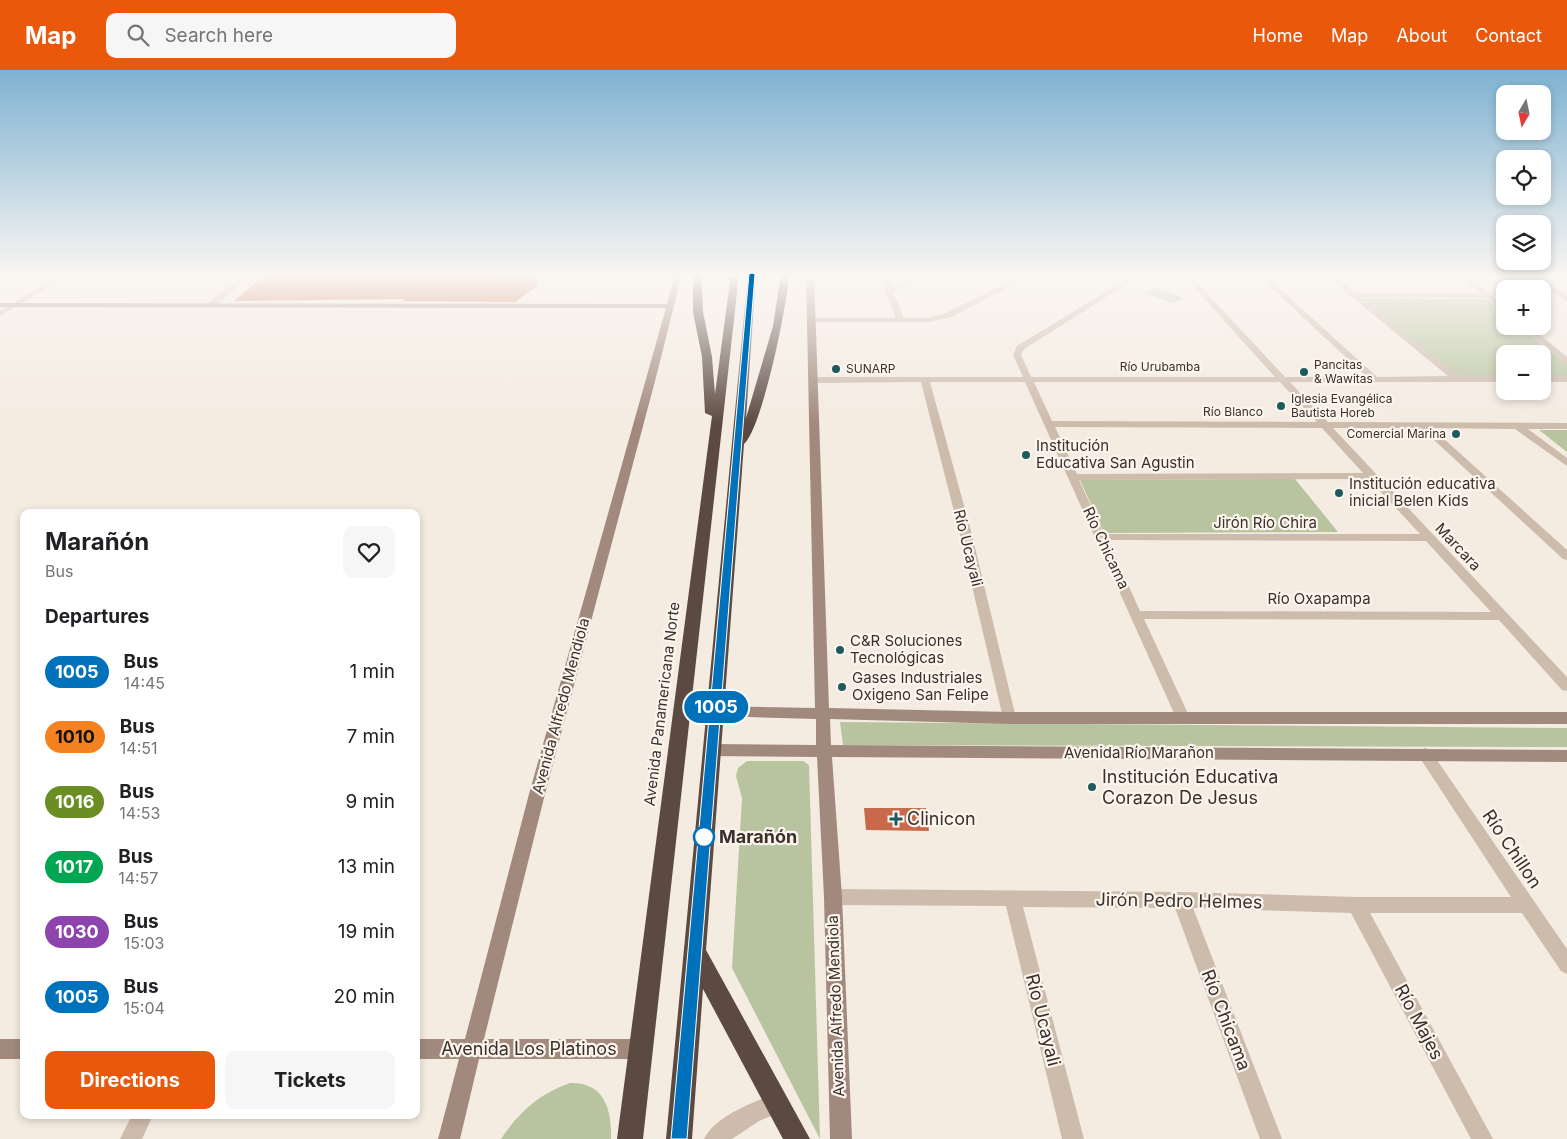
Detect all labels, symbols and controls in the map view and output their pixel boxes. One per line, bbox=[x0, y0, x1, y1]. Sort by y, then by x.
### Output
search box bbox=[106, 13, 456, 58]
text: Map bbox=[25, 21, 76, 50]
icon: search bbox=[124, 21, 152, 49]
text: Search here bbox=[164, 24, 273, 47]
text: Home bbox=[1253, 25, 1303, 46]
text: Map bbox=[1331, 25, 1368, 46]
text: About bbox=[1396, 25, 1447, 46]
text: Contact bbox=[1475, 25, 1542, 46]
north arrow bbox=[1496, 85, 1551, 140]
map controls bbox=[1496, 85, 1551, 400]
button: locate bbox=[1496, 150, 1551, 205]
button: layers bbox=[1496, 215, 1551, 270]
button: + bbox=[1496, 280, 1551, 335]
button: − bbox=[1496, 345, 1551, 400]
place label: Pancitas & Wawitas bbox=[1314, 357, 1373, 386]
street label: Río Urubamba bbox=[1120, 359, 1200, 374]
place label: SUNARP bbox=[846, 361, 896, 376]
marker: SUNARP bbox=[830, 363, 842, 375]
marker: Pancitas & Wawitas bbox=[1298, 366, 1310, 378]
place label: Iglesia Evangélica Bautista Horeb bbox=[1291, 391, 1392, 420]
marker: Iglesia Evangélica Bautista Horeb bbox=[1275, 400, 1287, 412]
street label: Río Blanco bbox=[1203, 404, 1263, 419]
place label: Comercial Marina bbox=[1346, 426, 1446, 441]
marker: Comercial Marina bbox=[1450, 428, 1462, 440]
place label: Institución Educativa San Agustin bbox=[1036, 436, 1195, 472]
marker: Institución Educativa San Agustin bbox=[1020, 449, 1032, 461]
place label: Institución educativa inicial Belen Kids bbox=[1349, 474, 1496, 510]
marker: Institución educativa inicial Belen Kids bbox=[1333, 487, 1345, 499]
street label: Río Chicama bbox=[1079, 504, 1134, 592]
street label: Río Ucayali bbox=[950, 507, 987, 588]
street label: Jirón Río Chira bbox=[1213, 513, 1317, 532]
street label: Marcara bbox=[1431, 519, 1485, 575]
button: heart bbox=[343, 526, 395, 578]
text: Marañón bbox=[45, 527, 149, 556]
text: Bus bbox=[45, 561, 73, 581]
street label: Río Oxapampa bbox=[1267, 589, 1371, 608]
street label: Avenida Panamericana Norte bbox=[640, 601, 683, 807]
text: Departures bbox=[45, 605, 149, 628]
street label: Avenida Alfredo Mendiola bbox=[528, 616, 593, 796]
place label: C&R Soluciones Tecnológicas bbox=[850, 631, 962, 667]
marker: C&R Soluciones Tecnológicas bbox=[834, 644, 846, 656]
text: Bus bbox=[124, 650, 159, 673]
text: 1 min bbox=[349, 660, 395, 683]
text: 1005 bbox=[55, 661, 99, 682]
place label: Gases Industriales Oxigeno San Felipe bbox=[852, 668, 989, 704]
text: 14:45 bbox=[124, 673, 165, 693]
marker: Gases Industriales Oxigeno San Felipe bbox=[836, 681, 848, 693]
line badge: 1005 bbox=[681, 691, 751, 723]
text: 1005 bbox=[694, 696, 738, 717]
text: Bus bbox=[120, 715, 155, 738]
text: 7 min bbox=[346, 725, 395, 748]
text: 1010 bbox=[55, 726, 95, 747]
text: 14:51 bbox=[120, 738, 157, 758]
street label: Avenida Río Marañon bbox=[1064, 743, 1214, 762]
place label: Institución Educativa Corazon De Jesus bbox=[1102, 766, 1278, 808]
text: Bus bbox=[119, 780, 154, 803]
marker: Institución Educativa Corazon De Jesus bbox=[1086, 781, 1098, 793]
text: 9 min bbox=[345, 790, 395, 813]
text: 1016 bbox=[55, 791, 94, 812]
text: 14:53 bbox=[119, 803, 160, 823]
street label: Río Chillon bbox=[1479, 805, 1546, 892]
place label: Clinicon bbox=[907, 808, 976, 829]
marker: Clinicon bbox=[889, 812, 903, 826]
marker: Marañón bbox=[693, 826, 715, 848]
place label: Marañón bbox=[719, 826, 797, 847]
text: Bus bbox=[118, 845, 153, 868]
text: 13 min bbox=[338, 855, 395, 878]
text: 1017 bbox=[55, 856, 93, 877]
text: 14:57 bbox=[118, 868, 158, 888]
street label: Jirón Pedro Helmes bbox=[1095, 889, 1263, 912]
text: Bus bbox=[124, 910, 159, 933]
street label: Avenida Alfredo Mendiola bbox=[823, 915, 848, 1097]
text: 19 min bbox=[338, 920, 395, 943]
text: 1030 bbox=[55, 921, 99, 942]
text: 15:03 bbox=[124, 933, 164, 953]
street label: Río Chicama bbox=[1198, 966, 1255, 1073]
street label: Río Ucayali bbox=[1022, 972, 1065, 1068]
text: Bus bbox=[124, 975, 159, 998]
street label: Río Majes bbox=[1391, 980, 1448, 1063]
text: 20 min bbox=[334, 985, 395, 1008]
text: 1005 bbox=[55, 986, 99, 1007]
text: 15:04 bbox=[124, 998, 165, 1018]
street label: Avenida Los Platinos bbox=[441, 1038, 617, 1059]
button: Directions bbox=[45, 1051, 215, 1109]
button: Tickets bbox=[225, 1051, 395, 1109]

